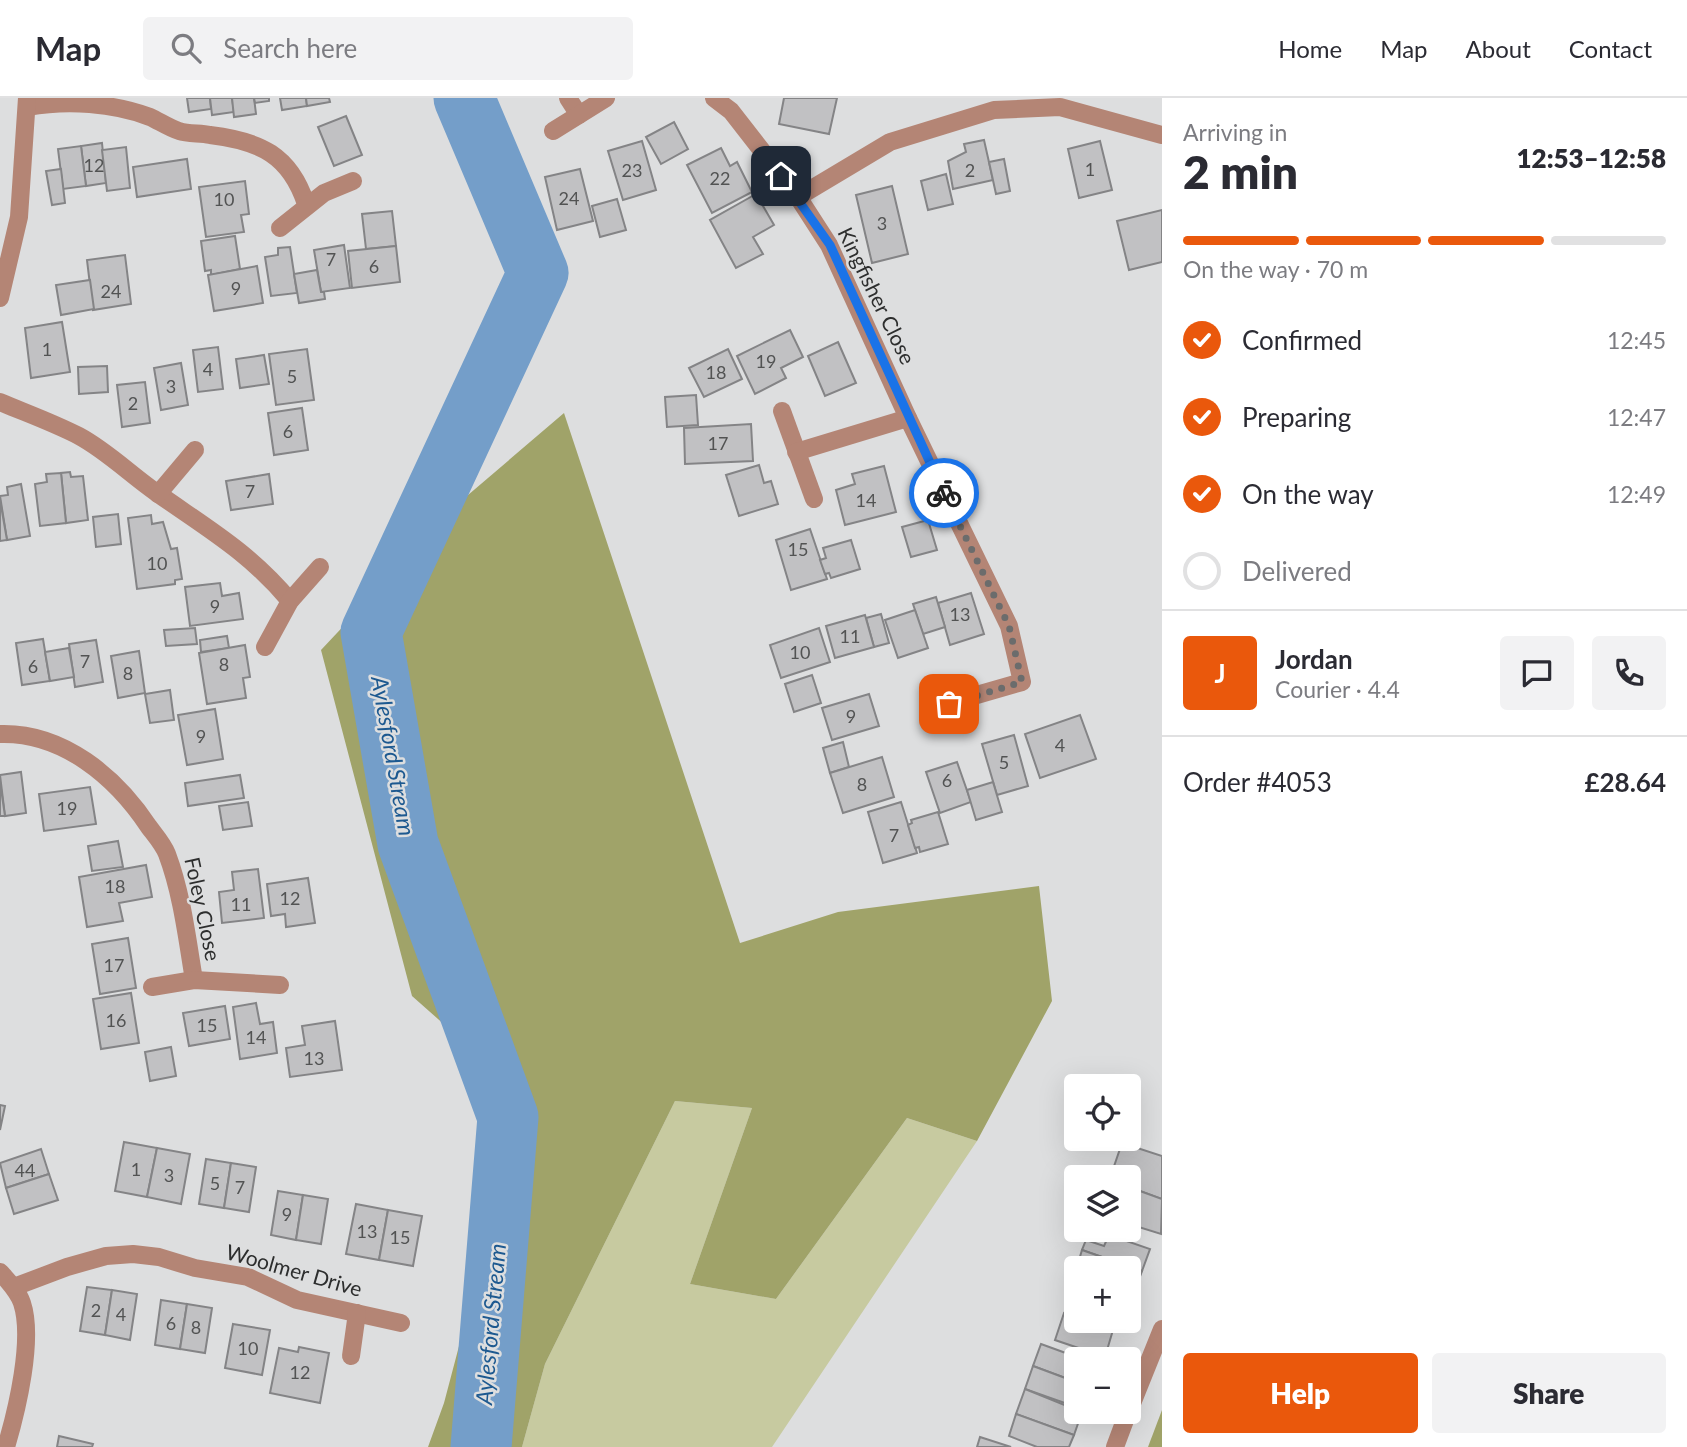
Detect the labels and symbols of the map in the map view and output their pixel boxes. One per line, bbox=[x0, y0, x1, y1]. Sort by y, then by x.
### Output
pin bbox=[751, 146, 811, 206]
house number: 12 bbox=[84, 154, 104, 176]
house number: 1 bbox=[1085, 158, 1095, 180]
house number: 23 bbox=[622, 159, 642, 181]
house number: 2 bbox=[965, 159, 975, 181]
house number: 22 bbox=[710, 167, 730, 189]
house number: 24 bbox=[559, 187, 579, 209]
house number: 10 bbox=[214, 188, 234, 210]
house number: 3 bbox=[877, 212, 887, 234]
street label: Kingfisher Close bbox=[833, 223, 921, 368]
house number: 7 bbox=[326, 248, 336, 270]
house number: 6 bbox=[369, 255, 379, 277]
house number: 9 bbox=[231, 277, 241, 299]
house number: 24 bbox=[101, 280, 121, 302]
house number: 1 bbox=[42, 338, 52, 360]
house number: 19 bbox=[756, 350, 776, 372]
house number: 4 bbox=[203, 358, 213, 380]
house number: 18 bbox=[706, 361, 726, 383]
house number: 5 bbox=[287, 365, 297, 387]
house number: 3 bbox=[166, 375, 176, 397]
house number: 2 bbox=[128, 392, 138, 414]
house number: 6 bbox=[283, 420, 293, 442]
house number: 17 bbox=[708, 432, 728, 454]
courier bbox=[909, 458, 979, 528]
house number: 7 bbox=[245, 480, 255, 502]
house number: 14 bbox=[856, 489, 876, 511]
house number: 15 bbox=[788, 538, 808, 560]
house number: 10 bbox=[147, 552, 167, 574]
house number: 9 bbox=[210, 595, 220, 617]
house number: 13 bbox=[950, 603, 970, 625]
house number: 11 bbox=[840, 625, 860, 647]
house number: 10 bbox=[790, 641, 810, 663]
house number: 7 bbox=[80, 650, 90, 672]
house number: 8 bbox=[219, 653, 229, 675]
house number: 6 bbox=[28, 655, 38, 677]
house number: 8 bbox=[123, 662, 133, 684]
water label: Aylesford Stream bbox=[366, 673, 422, 838]
pin bbox=[919, 674, 979, 734]
house number: 9 bbox=[846, 705, 856, 727]
house number: 9 bbox=[196, 725, 206, 747]
house number: 4 bbox=[1055, 734, 1065, 756]
house number: 5 bbox=[999, 751, 1009, 773]
house number: 6 bbox=[942, 769, 952, 791]
house number: 8 bbox=[857, 773, 867, 795]
house number: 19 bbox=[57, 797, 77, 819]
house number: 7 bbox=[889, 824, 899, 846]
street label: Foley Close bbox=[180, 855, 227, 963]
house number: 18 bbox=[105, 875, 125, 897]
house number: 12 bbox=[280, 887, 300, 909]
house number: 11 bbox=[231, 893, 251, 915]
house number: 17 bbox=[104, 954, 124, 976]
house number: 16 bbox=[106, 1009, 126, 1031]
house number: 15 bbox=[197, 1014, 217, 1036]
house number: 14 bbox=[246, 1026, 266, 1048]
house number: 13 bbox=[304, 1047, 324, 1069]
house number: 1 bbox=[131, 1158, 141, 1180]
house number: 44 bbox=[15, 1159, 35, 1181]
house number: 3 bbox=[164, 1164, 174, 1186]
house number: 5 bbox=[210, 1172, 220, 1194]
house number: 7 bbox=[235, 1176, 245, 1198]
house number: 9 bbox=[282, 1203, 292, 1225]
house number: 13 bbox=[357, 1220, 377, 1242]
house number: 15 bbox=[390, 1226, 410, 1248]
street label: Woolmer Drive bbox=[224, 1238, 365, 1301]
water label: Aylesford Stream bbox=[469, 1242, 511, 1407]
house number: 2 bbox=[91, 1299, 101, 1321]
house number: 4 bbox=[116, 1303, 126, 1325]
house number: 6 bbox=[166, 1312, 176, 1334]
house number: 8 bbox=[191, 1316, 201, 1338]
house number: 10 bbox=[238, 1337, 258, 1359]
house number: 12 bbox=[290, 1361, 310, 1383]

